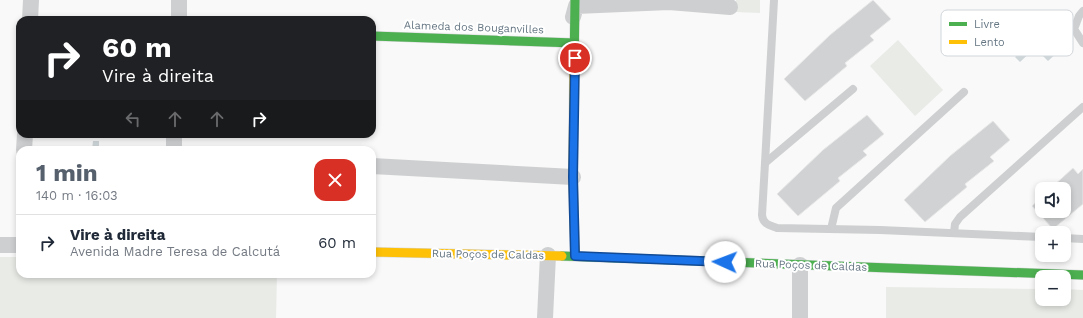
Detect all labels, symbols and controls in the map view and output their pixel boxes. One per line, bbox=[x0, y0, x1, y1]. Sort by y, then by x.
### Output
legend bbox=[941, 10, 1073, 56]
text: Livre bbox=[974, 18, 1000, 31]
street label: Alameda dos Bouganvilles bbox=[404, 19, 544, 36]
text: 60 m bbox=[102, 31, 172, 64]
icon: right bbox=[36, 32, 88, 84]
text: Lento bbox=[974, 36, 1005, 49]
pin bbox=[558, 41, 592, 75]
icon: arrive bbox=[564, 47, 586, 69]
text: Vire à direita bbox=[102, 65, 214, 86]
icon: left bbox=[122, 108, 144, 130]
icon: ahead bbox=[164, 108, 186, 130]
icon: ahead bbox=[206, 108, 228, 130]
icon: right bbox=[248, 108, 270, 130]
text: 1 min bbox=[36, 159, 98, 187]
button: close bbox=[314, 159, 356, 201]
map controls bbox=[1035, 182, 1071, 306]
button: sound bbox=[1035, 182, 1071, 218]
text: 140 m · 16:03 bbox=[36, 188, 118, 203]
text: Vire à direita bbox=[70, 226, 165, 244]
button: + bbox=[1035, 226, 1071, 262]
icon: right bbox=[36, 232, 58, 254]
text: 60 m bbox=[318, 234, 356, 252]
position arrow bbox=[704, 241, 746, 283]
text: Avenida Madre Teresa de Calcutá bbox=[70, 244, 280, 259]
street label: Rua Poços de Caldas bbox=[432, 247, 544, 262]
street label: Rua Poços de Caldas bbox=[755, 257, 868, 274]
button: − bbox=[1035, 270, 1071, 306]

